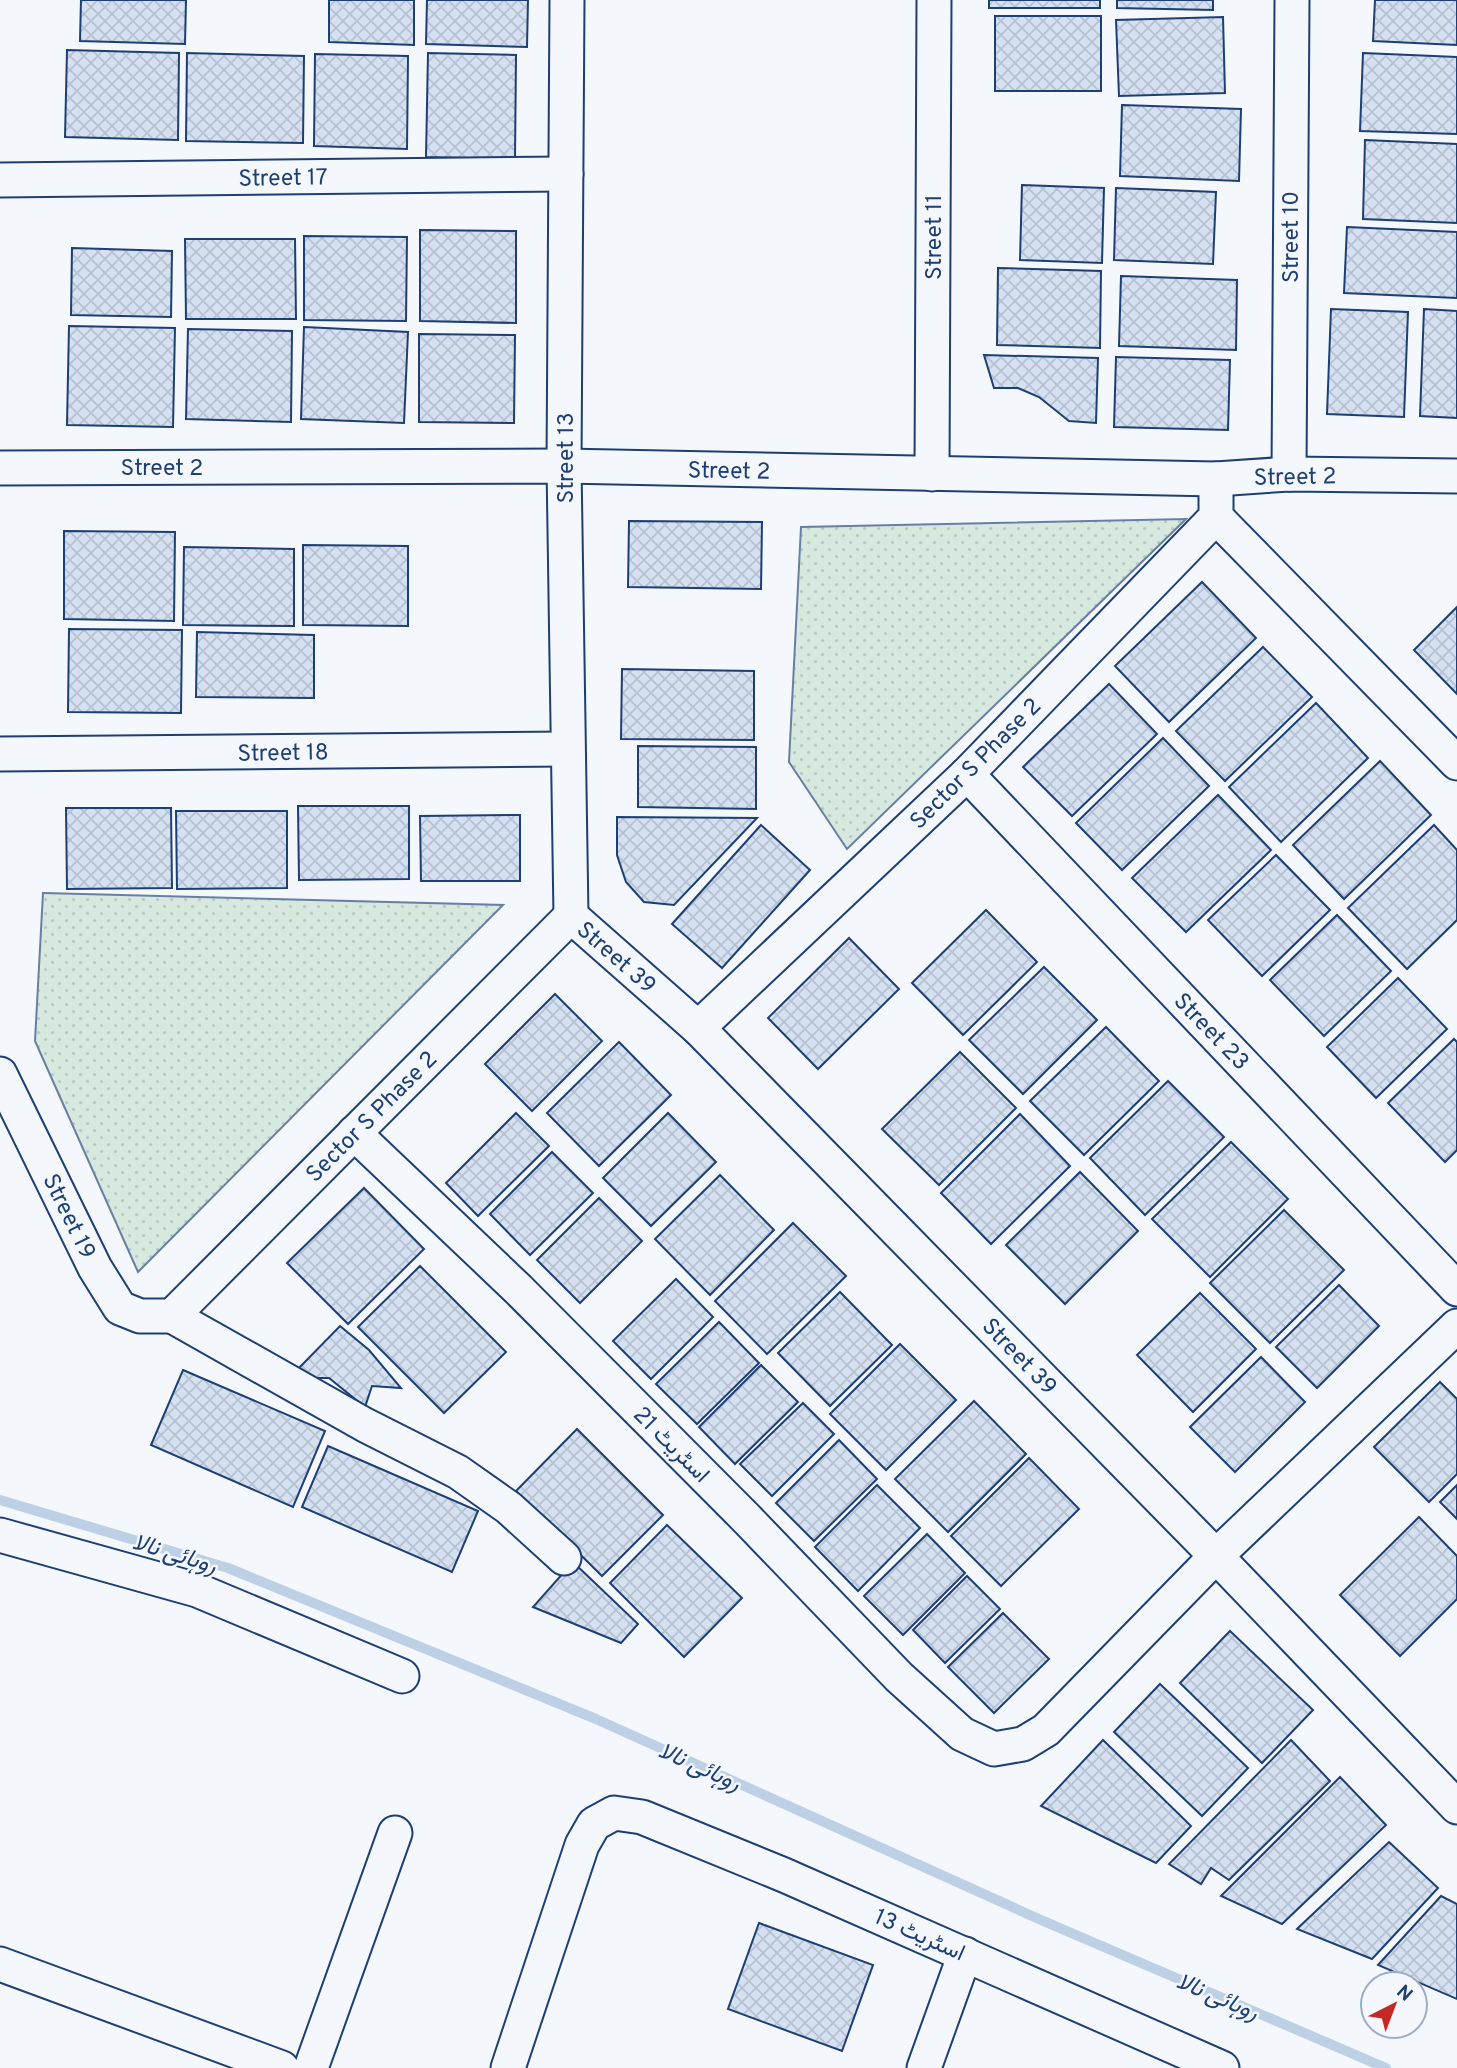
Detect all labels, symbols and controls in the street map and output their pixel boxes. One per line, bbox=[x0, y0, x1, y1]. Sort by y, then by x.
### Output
street label: Street 17 bbox=[238, 164, 328, 195]
street label: Street 10 bbox=[1278, 191, 1307, 283]
street label: Street 11 bbox=[921, 194, 950, 280]
street label: Street 13 bbox=[553, 412, 582, 504]
street label: Street 2 bbox=[121, 455, 203, 484]
street label: Street 2 bbox=[687, 457, 771, 488]
street label: Street 2 bbox=[1253, 463, 1337, 494]
street label: Sector S Phase 2 bbox=[905, 693, 1049, 837]
street label: Street 18 bbox=[237, 739, 329, 770]
street label: Street 39 bbox=[570, 917, 661, 1001]
street label: Street 23 bbox=[1166, 988, 1254, 1078]
street label: Sector S Phase 2 bbox=[301, 1046, 445, 1190]
street label: Street 19 bbox=[35, 1170, 101, 1264]
street label: Street 39 bbox=[974, 1313, 1062, 1402]
street label: اسٹریٹ 21 bbox=[626, 1401, 715, 1490]
water label: روہائی نالا bbox=[129, 1528, 220, 1582]
water label: روہائی نالا bbox=[653, 1736, 745, 1799]
street label: اسٹریٹ 13 bbox=[869, 1903, 969, 1969]
water label: روہائی نالا bbox=[1171, 1967, 1263, 2029]
north arrow bbox=[1359, 1970, 1429, 2040]
text: N bbox=[1391, 1980, 1417, 2007]

